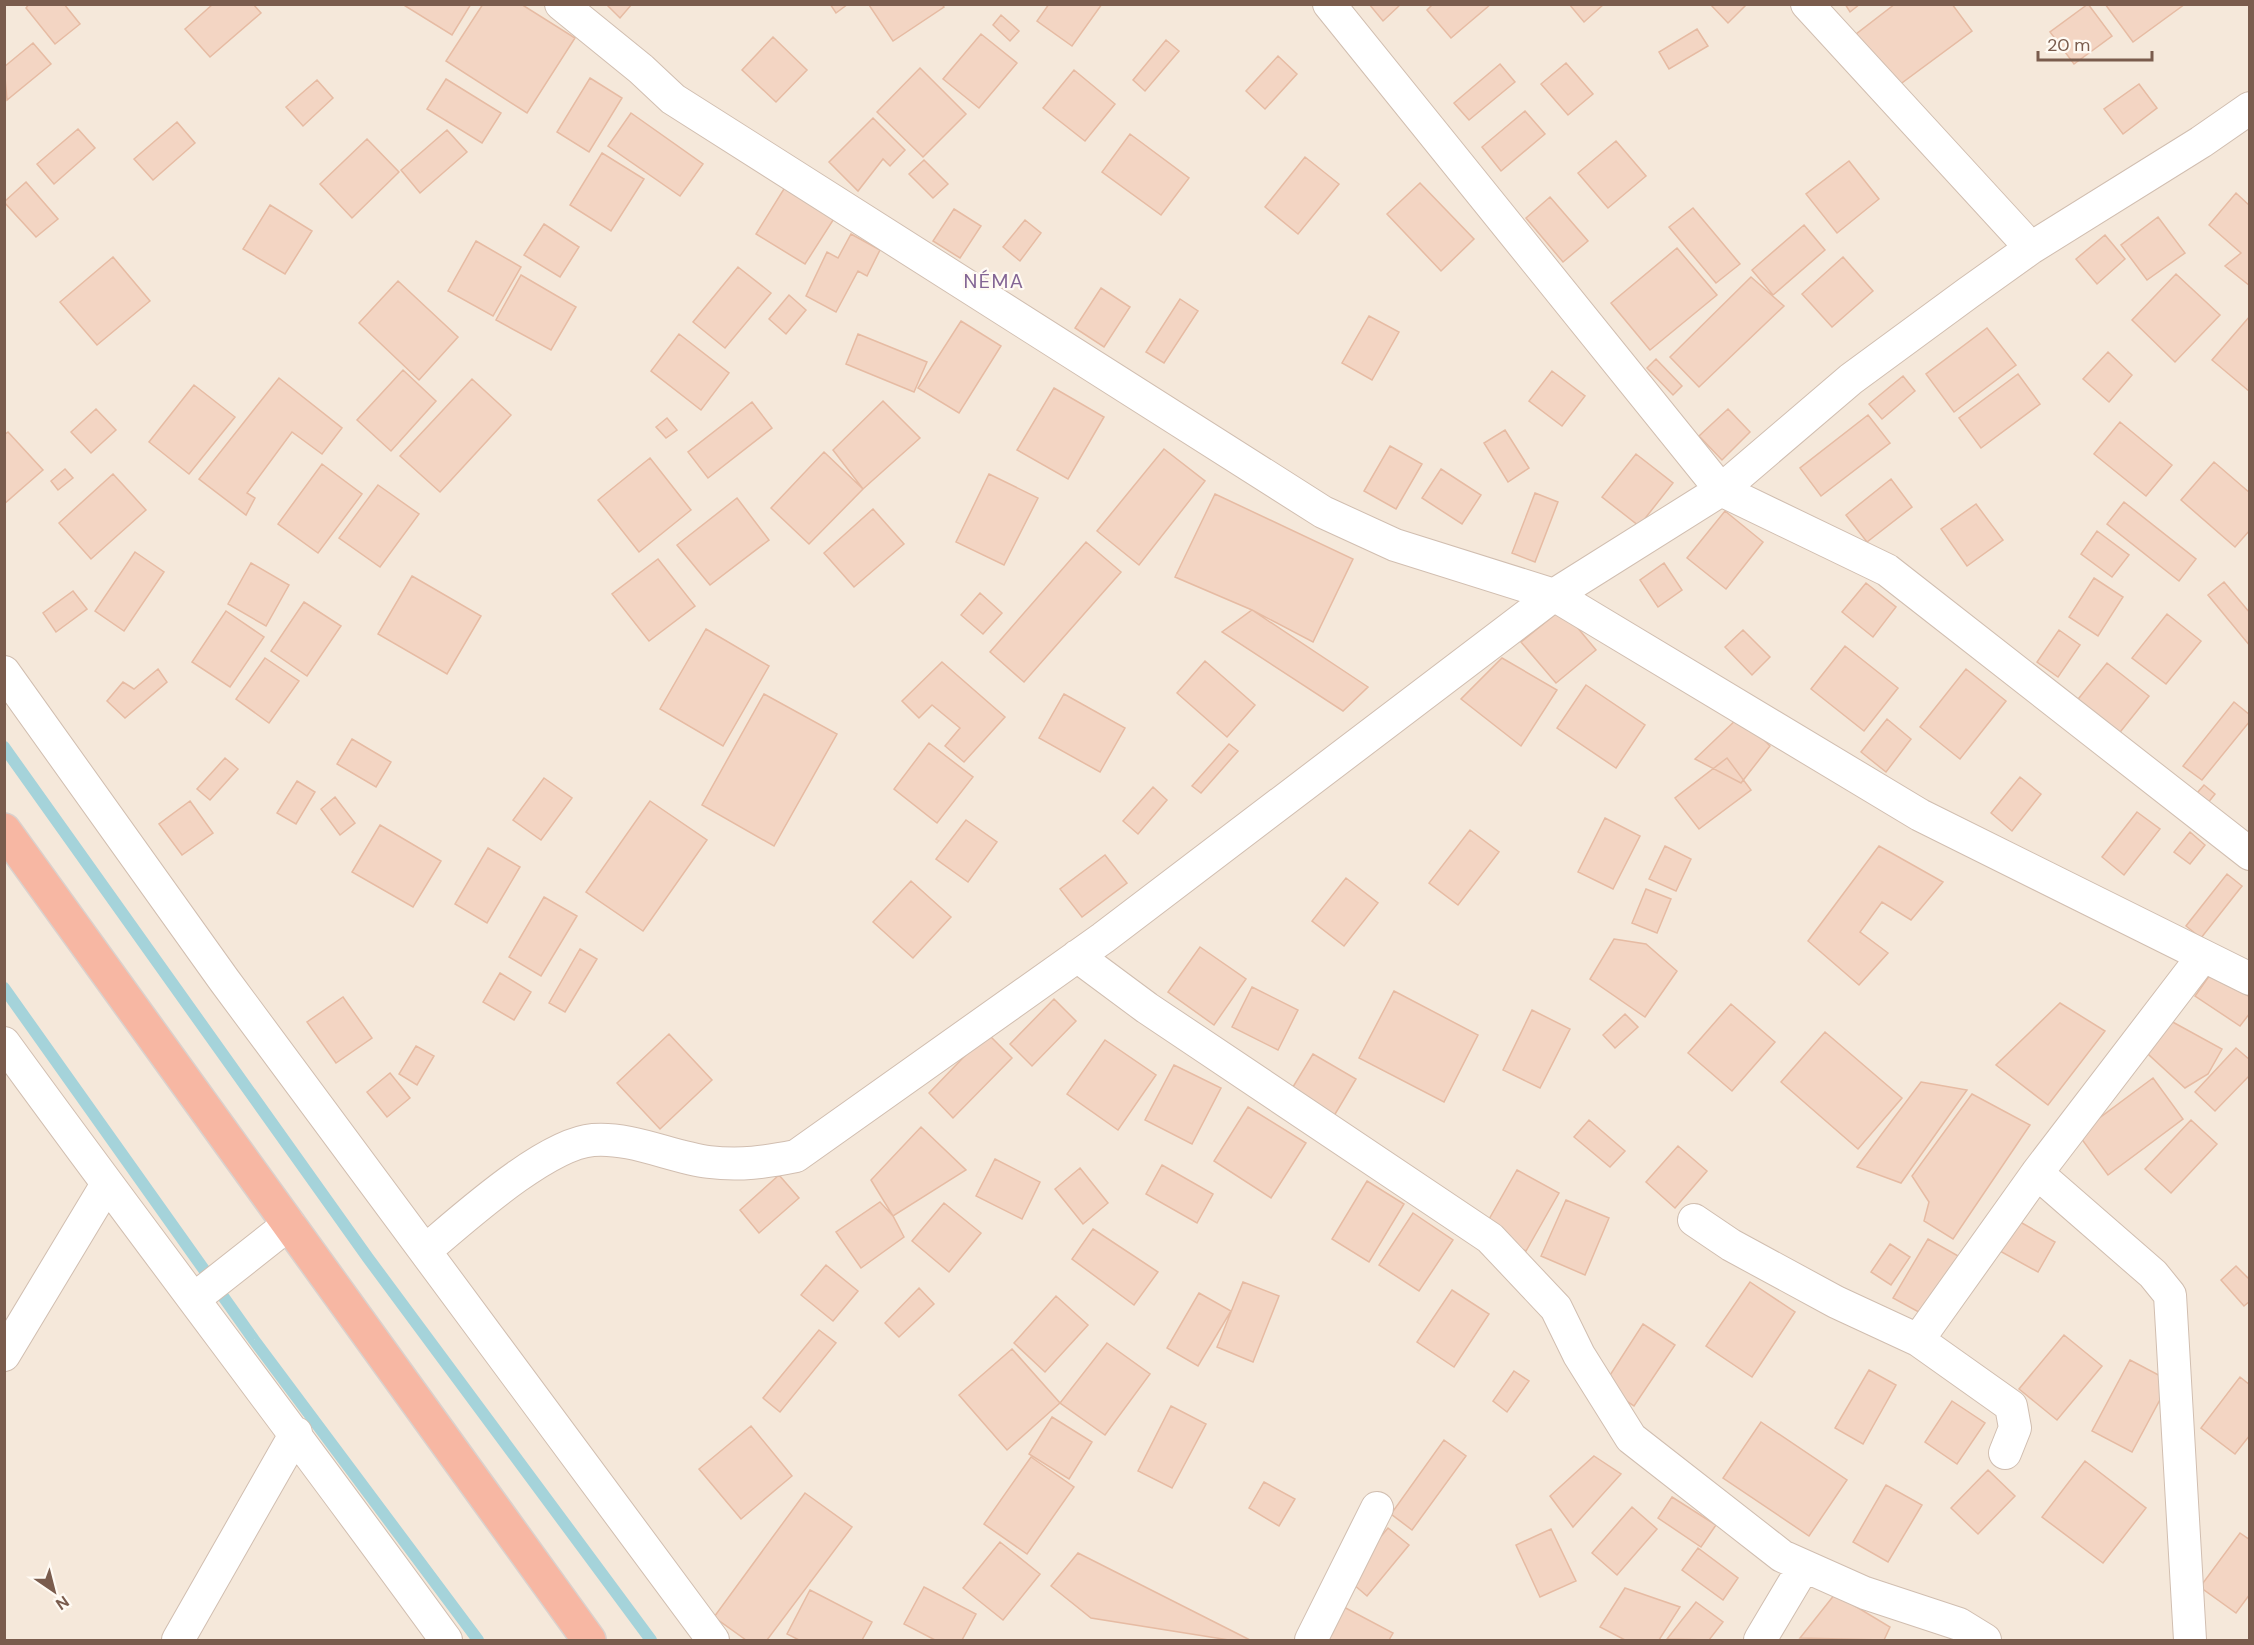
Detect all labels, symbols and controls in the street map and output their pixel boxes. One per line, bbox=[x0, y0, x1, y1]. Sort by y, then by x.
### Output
scale bar bbox=[2038, 24, 2152, 62]
text: 20 m bbox=[2047, 33, 2090, 57]
district label: NÉMA bbox=[963, 268, 1025, 294]
north arrow bbox=[24, 1561, 84, 1621]
text: N bbox=[52, 1591, 73, 1615]

